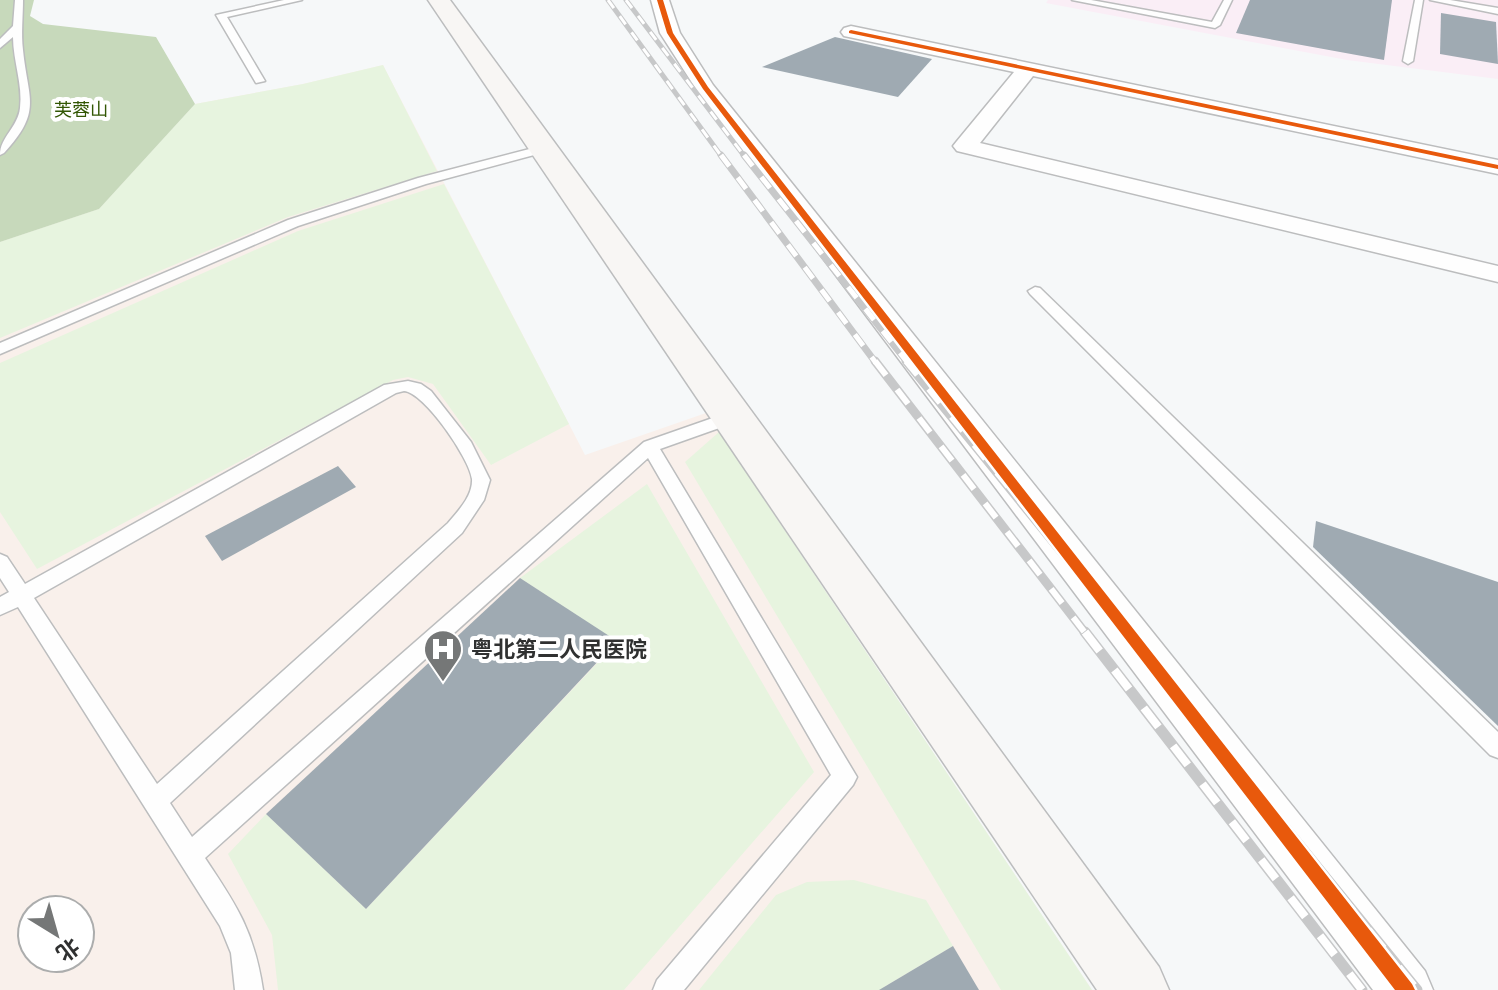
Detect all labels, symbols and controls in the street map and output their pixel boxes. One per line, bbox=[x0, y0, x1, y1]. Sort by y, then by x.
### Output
park label: 芙蓉山 bbox=[54, 99, 108, 120]
hospital icon: 粤北第二人民医院 bbox=[422, 628, 464, 683]
place label: 粤北第二人民医院 bbox=[471, 637, 647, 662]
north arrow bbox=[16, 894, 96, 974]
text: 北 bbox=[51, 933, 84, 966]

